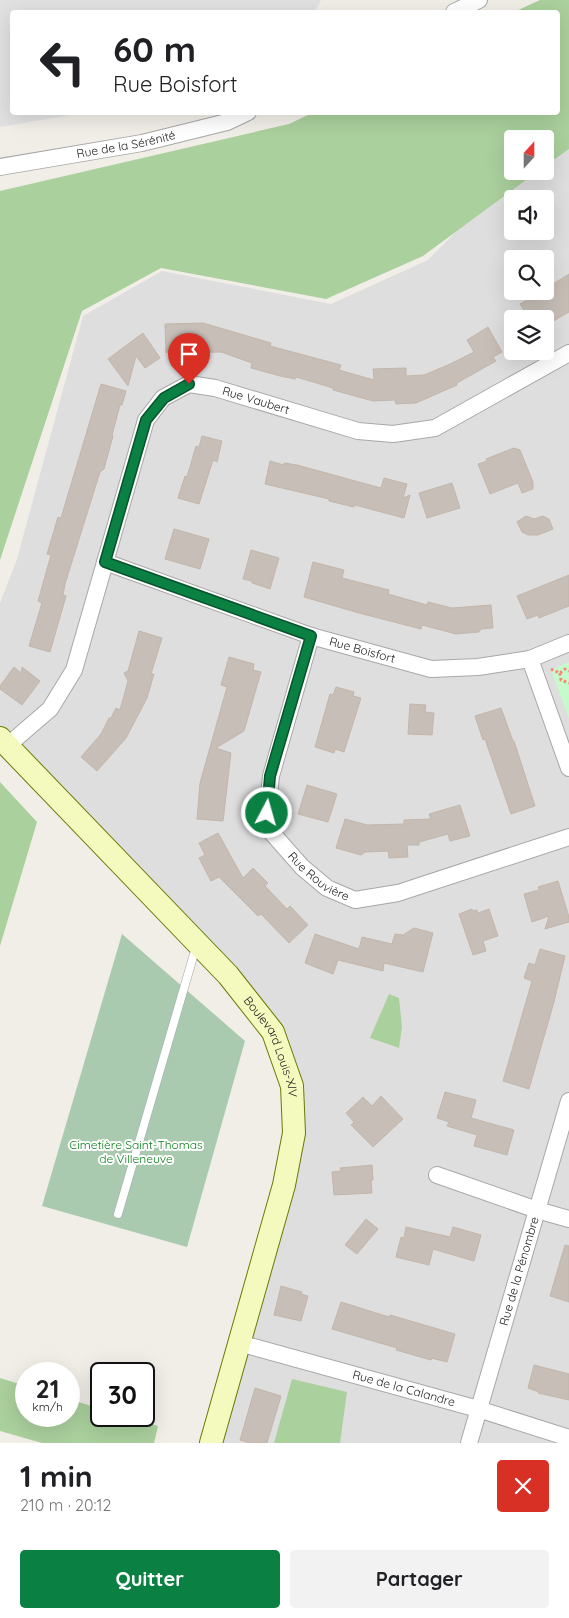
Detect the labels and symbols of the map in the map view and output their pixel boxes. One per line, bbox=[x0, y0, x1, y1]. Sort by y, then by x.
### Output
street label: Rue de la Sérénité bbox=[75, 127, 177, 161]
north arrow bbox=[504, 130, 554, 180]
pin bbox=[168, 333, 210, 384]
street label: Rue Vaubert bbox=[221, 383, 291, 417]
street label: Rue Boisfort bbox=[328, 633, 397, 666]
position arrow bbox=[240, 786, 292, 838]
street label: Rue Rouvière bbox=[285, 848, 352, 904]
street label: Boulevard Louis-XIV bbox=[241, 993, 300, 1097]
park label: Cimetière Saint-Thomas de Villeneuve bbox=[69, 1137, 203, 1166]
street label: Rue de la Pénombre bbox=[496, 1215, 542, 1327]
speed limit sign: 30 bbox=[90, 1362, 155, 1427]
street label: Rue de la Calandre bbox=[351, 1367, 457, 1409]

